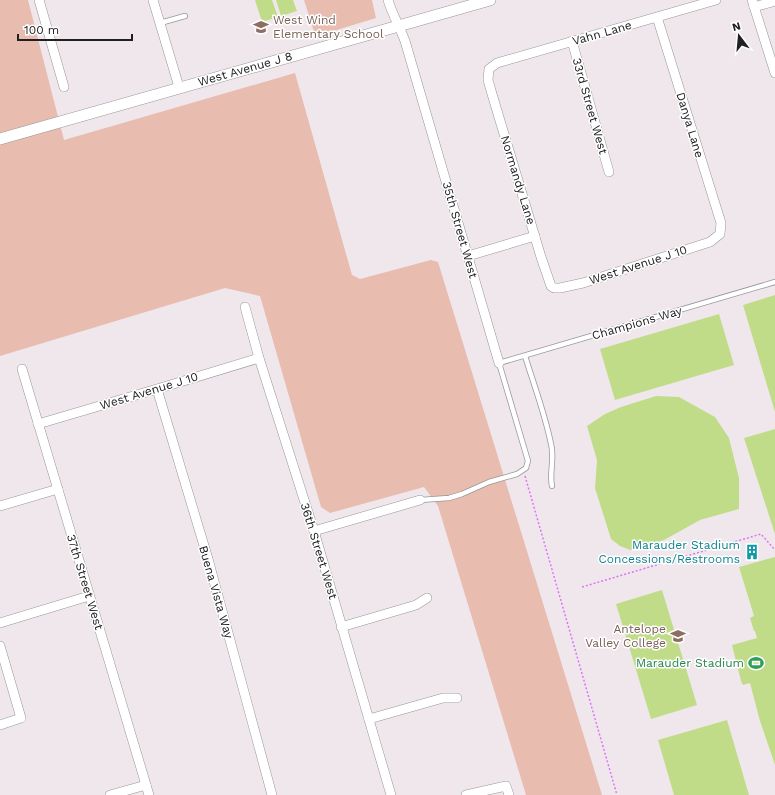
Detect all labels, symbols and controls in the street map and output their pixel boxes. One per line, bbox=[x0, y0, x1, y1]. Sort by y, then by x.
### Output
place label: West Wind Elementary School bbox=[273, 13, 384, 41]
scale bar bbox=[18, 16, 132, 42]
north arrow bbox=[719, 16, 759, 56]
school or university icon: West Wind Elementary School bbox=[252, 18, 270, 36]
street label: Vahn Lane bbox=[571, 18, 633, 48]
text: N bbox=[731, 19, 742, 34]
text: 100 m bbox=[24, 23, 59, 37]
street label: West Avenue J 8 bbox=[196, 49, 294, 89]
street label: 33rd Street West bbox=[570, 56, 610, 156]
street label: Danya Lane bbox=[673, 91, 707, 159]
street label: Normandy Lane bbox=[498, 134, 538, 226]
street label: 35th Street West bbox=[440, 180, 480, 280]
street label: West Avenue J 10 bbox=[587, 243, 689, 287]
street label: Champions Way bbox=[590, 303, 684, 343]
street label: West Avenue J 10 bbox=[98, 369, 200, 413]
street label: 36th Street West bbox=[298, 501, 340, 601]
street label: 37th Street West bbox=[64, 533, 106, 631]
place label: Marauder Stadium Concessions/Restrooms bbox=[599, 538, 740, 566]
building icon: Marauder Stadium Concessions/Restrooms bbox=[743, 543, 761, 561]
street label: Buena Vista Way bbox=[196, 544, 236, 641]
place label: Antelope Valley College bbox=[585, 622, 666, 650]
school or university icon: Antelope Valley College bbox=[669, 627, 687, 645]
sports icon: Marauder Stadium bbox=[747, 654, 765, 672]
place label: Marauder Stadium bbox=[636, 656, 744, 670]

